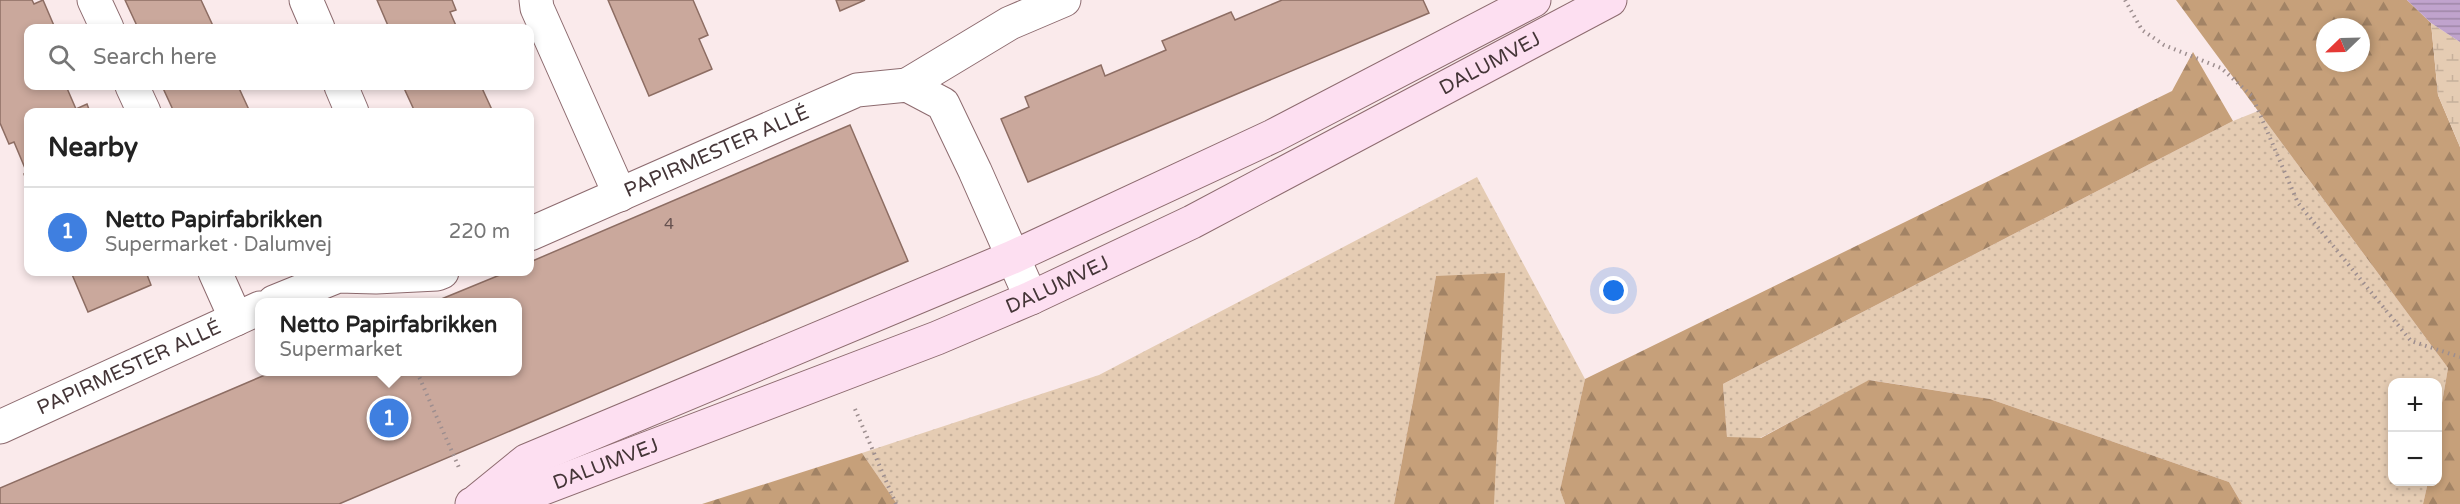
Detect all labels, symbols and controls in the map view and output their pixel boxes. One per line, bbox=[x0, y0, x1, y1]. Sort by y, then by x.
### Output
north arrow bbox=[2316, 18, 2370, 72]
search box bbox=[24, 24, 534, 90]
street label: DALUMVEJ bbox=[1435, 27, 1545, 100]
icon: search bbox=[45, 41, 78, 74]
text: Search here bbox=[93, 44, 217, 70]
street label: PAPIRMESTER ALLÉ bbox=[620, 100, 813, 203]
text: Nearby bbox=[48, 132, 138, 163]
text: Netto Papirfabrikken bbox=[105, 207, 323, 233]
house number: 4 bbox=[664, 214, 674, 234]
text: 1 bbox=[61, 220, 74, 244]
text: 220 m bbox=[449, 220, 510, 244]
text: Supermarket · Dalumvej bbox=[105, 233, 332, 257]
street label: DALUMVEJ bbox=[1002, 251, 1113, 319]
your location bbox=[1599, 276, 1628, 305]
popup bbox=[255, 298, 522, 376]
text: Netto Papirfabrikken bbox=[280, 312, 497, 338]
street label: PAPIRMESTER ALLÉ bbox=[33, 315, 225, 420]
text: Supermarket bbox=[280, 338, 402, 362]
map controls bbox=[2388, 378, 2442, 486]
button: + bbox=[2388, 378, 2442, 432]
pin: 1 bbox=[370, 396, 408, 440]
button: − bbox=[2388, 432, 2442, 486]
street label: DALUMVEJ bbox=[550, 433, 662, 495]

